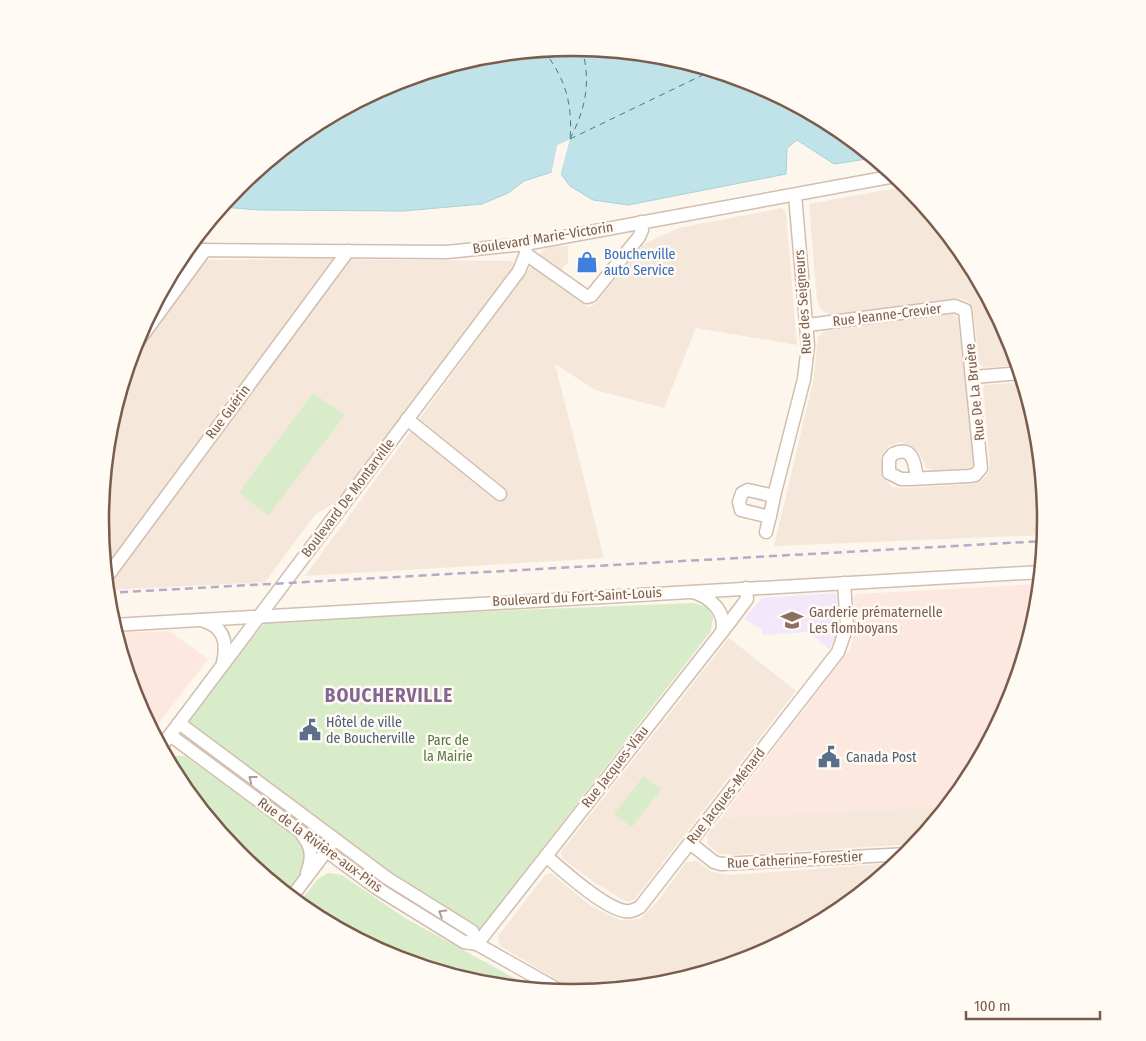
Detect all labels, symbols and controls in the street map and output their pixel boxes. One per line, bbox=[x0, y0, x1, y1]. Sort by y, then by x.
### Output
street label: Boulevard Marie-Victorin bbox=[471, 218, 615, 258]
place label: Boucherville auto Service bbox=[604, 246, 676, 279]
shop icon: Boucherville auto Service bbox=[574, 249, 600, 275]
street label: Rue des Seigneurs bbox=[791, 249, 815, 355]
street label: Rue Jeanne-Crevier bbox=[832, 300, 942, 330]
street label: Rue De La Bruère bbox=[961, 342, 989, 442]
street label: Rue Guérin bbox=[202, 382, 254, 442]
street label: Boulevard De Montarville bbox=[298, 435, 398, 561]
street label: Boulevard du Fort-Saint-Louis bbox=[492, 584, 662, 610]
place label: Garderie prématernelle Les flomboyans bbox=[809, 604, 943, 637]
school or university icon: Garderie prématernelle Les flomboyans bbox=[779, 607, 805, 633]
district label: BOUCHERVILLE bbox=[325, 684, 453, 707]
place label: Hôtel de ville de Boucherville bbox=[326, 714, 415, 747]
public building icon: Hôtel de ville de Boucherville bbox=[297, 717, 323, 743]
street label: Rue Jacques-Viau bbox=[578, 723, 652, 811]
park label: Parc de la Mairie bbox=[423, 732, 473, 765]
public building icon: Canada Post bbox=[816, 744, 842, 770]
street label: Rue Jacques-Ménard bbox=[683, 745, 769, 847]
place label: Canada Post bbox=[846, 749, 917, 766]
one-way arrow bbox=[249, 776, 258, 784]
street label: Rue de la Rivière-aux-Pins bbox=[254, 794, 386, 896]
street label: Rue Catherine-Forestier bbox=[727, 848, 863, 872]
one-way arrow bbox=[439, 909, 448, 919]
scale bar bbox=[966, 988, 1100, 1020]
text: 100 m bbox=[974, 997, 1011, 1015]

